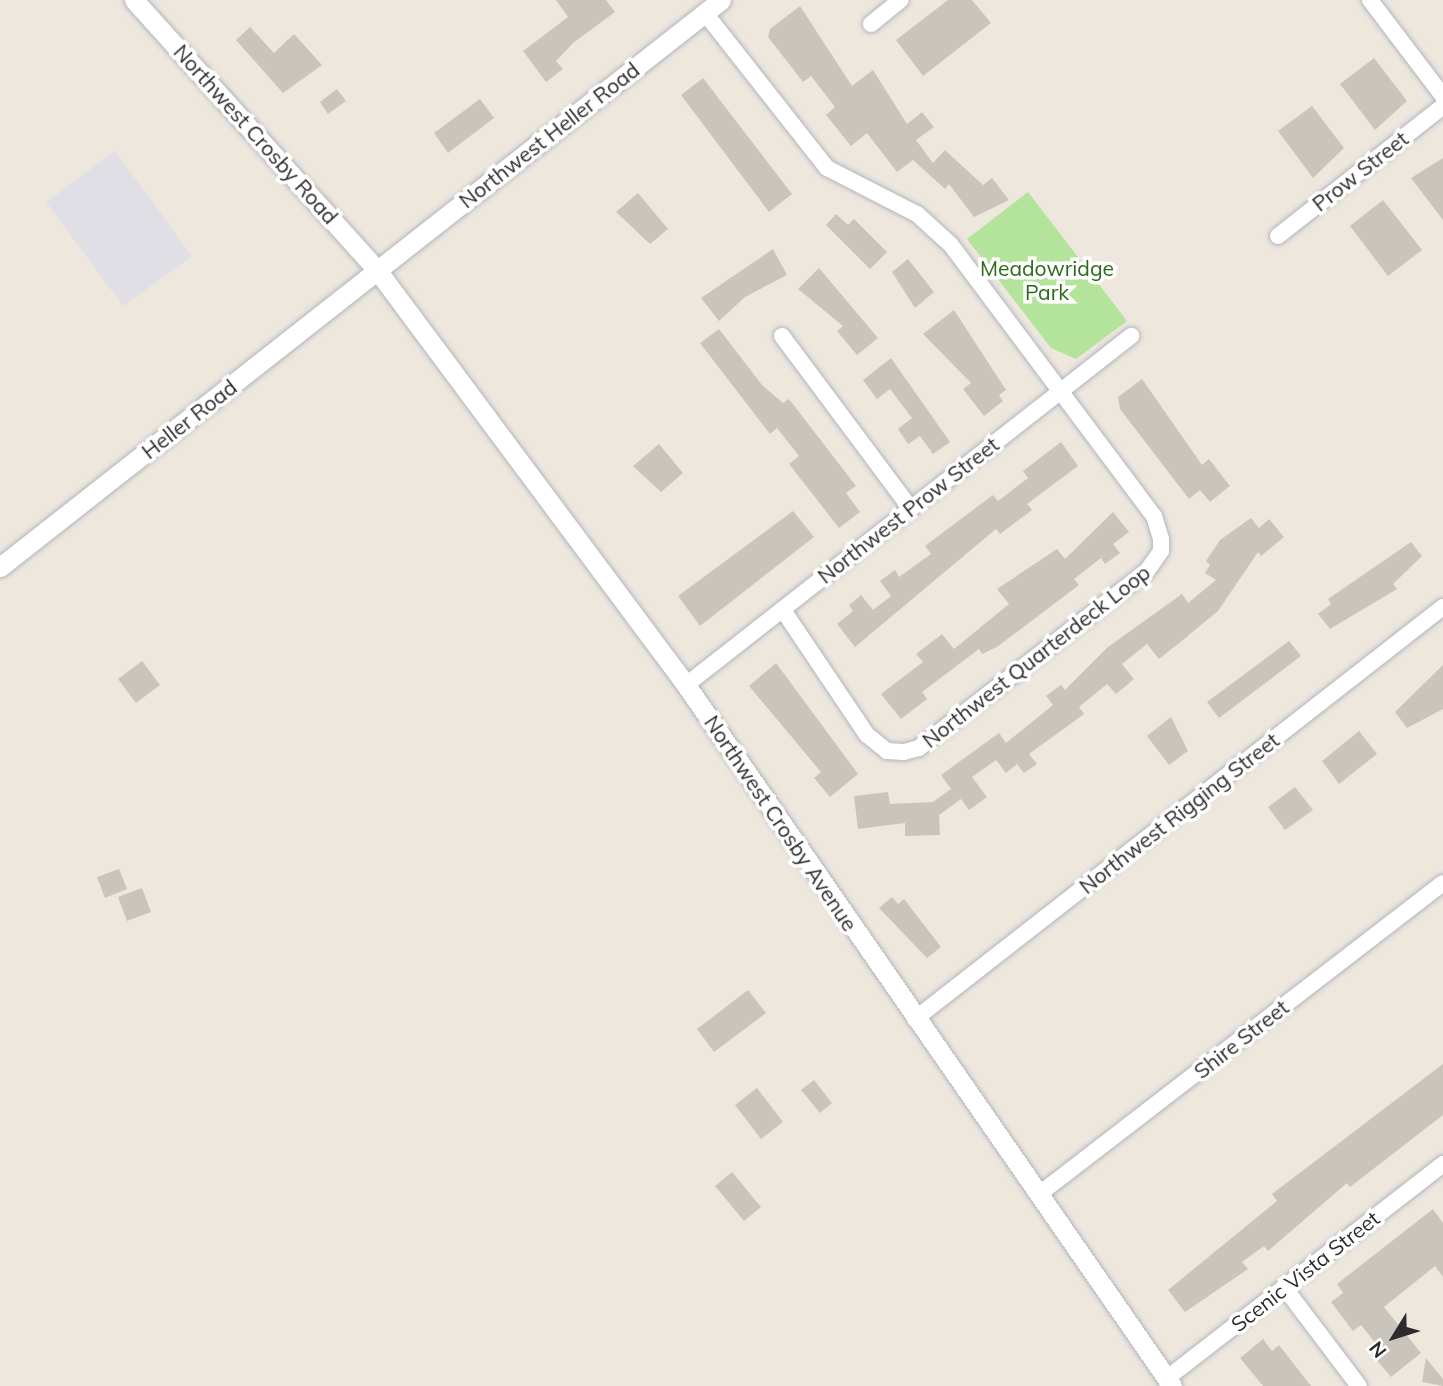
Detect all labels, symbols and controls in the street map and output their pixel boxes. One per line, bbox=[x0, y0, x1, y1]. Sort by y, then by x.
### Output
street label: Northwest Crosby Road bbox=[169, 39, 343, 229]
street label: Northwest Heller Road bbox=[454, 57, 644, 213]
street label: Prow Street bbox=[1307, 126, 1413, 216]
park label: Meadowridge Park bbox=[980, 255, 1114, 305]
street label: Heller Road bbox=[137, 374, 241, 464]
street label: Northwest Prow Street bbox=[813, 432, 1003, 588]
street label: Northwest Quarterdeck Loop bbox=[917, 559, 1155, 753]
street label: Northwest Crosby Avenue bbox=[699, 710, 863, 936]
street label: Northwest Rigging Street bbox=[1074, 727, 1284, 899]
street label: Shire Street bbox=[1189, 994, 1293, 1084]
street label: Scenic Vista Street bbox=[1226, 1205, 1384, 1337]
north arrow bbox=[1359, 1302, 1429, 1372]
text: N bbox=[1364, 1337, 1391, 1363]

